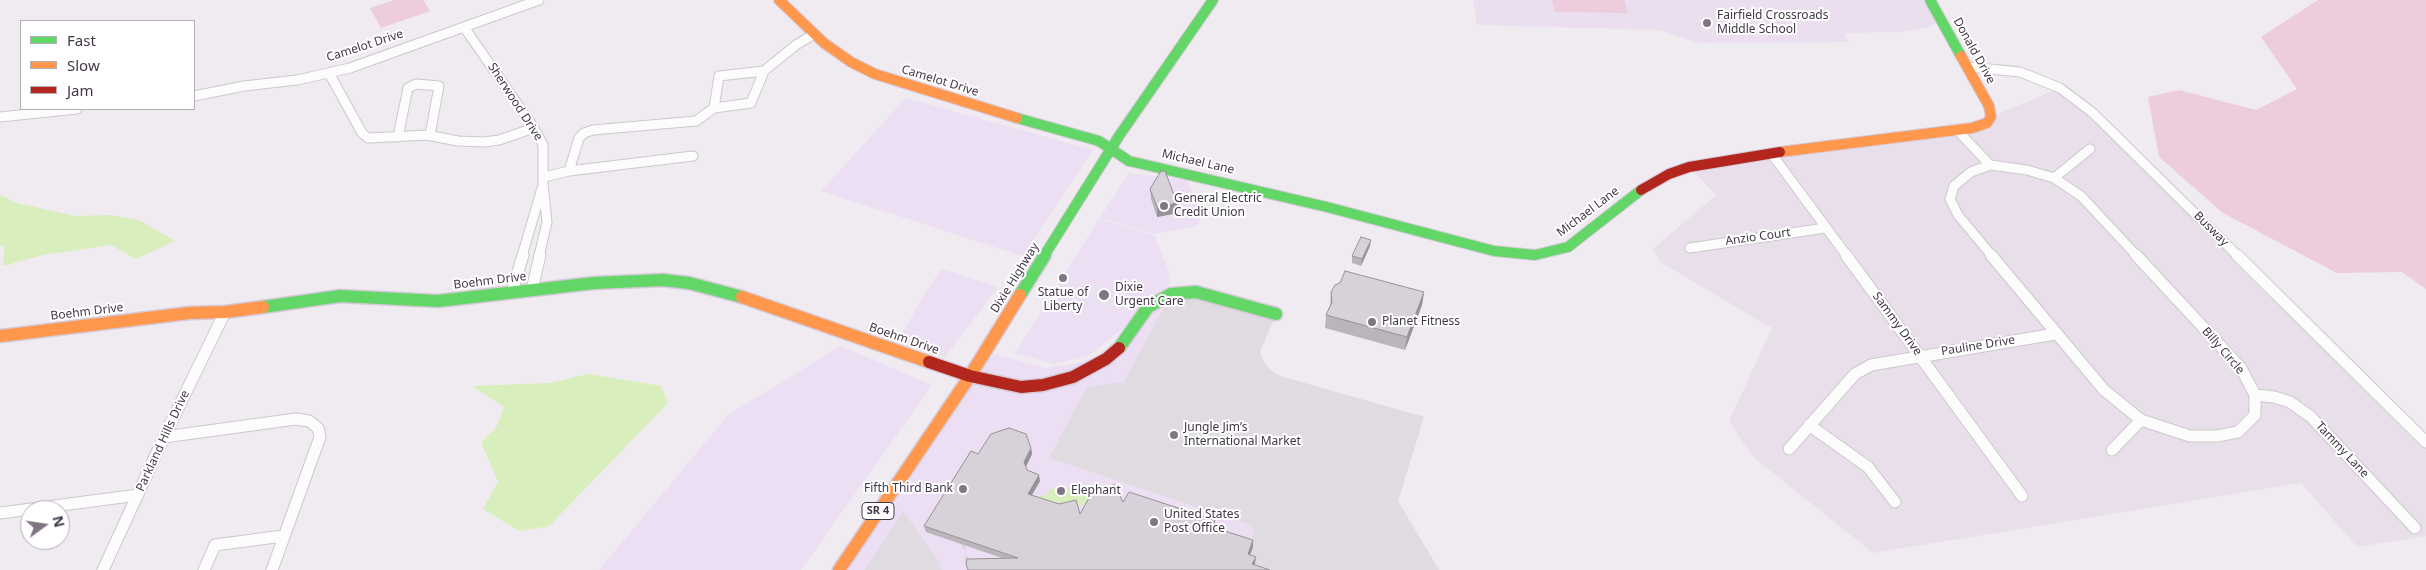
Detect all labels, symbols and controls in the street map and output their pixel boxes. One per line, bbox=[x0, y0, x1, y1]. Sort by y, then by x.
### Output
place label: Fairfield Crossroads Middle School bbox=[1717, 9, 1828, 37]
street label: Donald Drive bbox=[1950, 15, 1998, 87]
marker: Fairfield Crossroads Middle School bbox=[1701, 17, 1713, 29]
legend bbox=[20, 20, 195, 110]
street label: Camelot Drive bbox=[325, 27, 405, 65]
text: Fast bbox=[67, 30, 96, 50]
text: Slow bbox=[67, 55, 100, 75]
street label: Sherwood Drive bbox=[484, 60, 546, 144]
street label: Camelot Drive bbox=[900, 62, 980, 100]
text: Jam bbox=[67, 80, 94, 100]
street label: Michael Lane bbox=[1160, 147, 1236, 177]
street label: Michael Lane bbox=[1554, 184, 1622, 240]
place label: General Electric Credit Union bbox=[1174, 192, 1262, 220]
marker: General Electric Credit Union bbox=[1158, 200, 1170, 212]
street label: Busway bbox=[2191, 209, 2231, 249]
street label: Anzio Court bbox=[1724, 225, 1792, 249]
street label: Dixie Highway bbox=[988, 240, 1042, 316]
street label: Boehm Drive bbox=[453, 269, 527, 293]
marker: Statue of Liberty bbox=[1057, 272, 1069, 284]
place label: Dixie Urgent Care bbox=[1115, 281, 1183, 309]
place label: Statue of Liberty bbox=[1038, 286, 1088, 314]
marker: Dixie Urgent Care bbox=[1097, 288, 1111, 302]
street label: Sammy Drive bbox=[1869, 290, 1925, 358]
street label: Boehm Drive bbox=[50, 300, 124, 324]
place label: Planet Fitness bbox=[1382, 315, 1460, 329]
marker: Planet Fitness bbox=[1366, 316, 1378, 328]
street label: Boehm Drive bbox=[867, 320, 941, 358]
street label: Billy Circle bbox=[2199, 325, 2247, 377]
street label: Pauline Drive bbox=[1940, 333, 2016, 359]
street label: Parkland Hills Drive bbox=[133, 388, 193, 494]
street label: Tammy Lane bbox=[2312, 419, 2372, 481]
place label: Jungle Jim’s International Market bbox=[1184, 421, 1301, 449]
marker: Jungle Jim’s International Market bbox=[1168, 429, 1180, 441]
place label: Fifth Third Bank bbox=[864, 482, 953, 496]
marker: Fifth Third Bank bbox=[957, 483, 969, 495]
place label: Elephant bbox=[1071, 484, 1121, 498]
marker: Elephant bbox=[1055, 485, 1067, 497]
north arrow bbox=[20, 500, 70, 550]
road number: SR 4 bbox=[862, 502, 894, 520]
place label: United States Post Office bbox=[1164, 508, 1239, 536]
text: N bbox=[48, 514, 70, 529]
marker: United States Post Office bbox=[1148, 516, 1160, 528]

